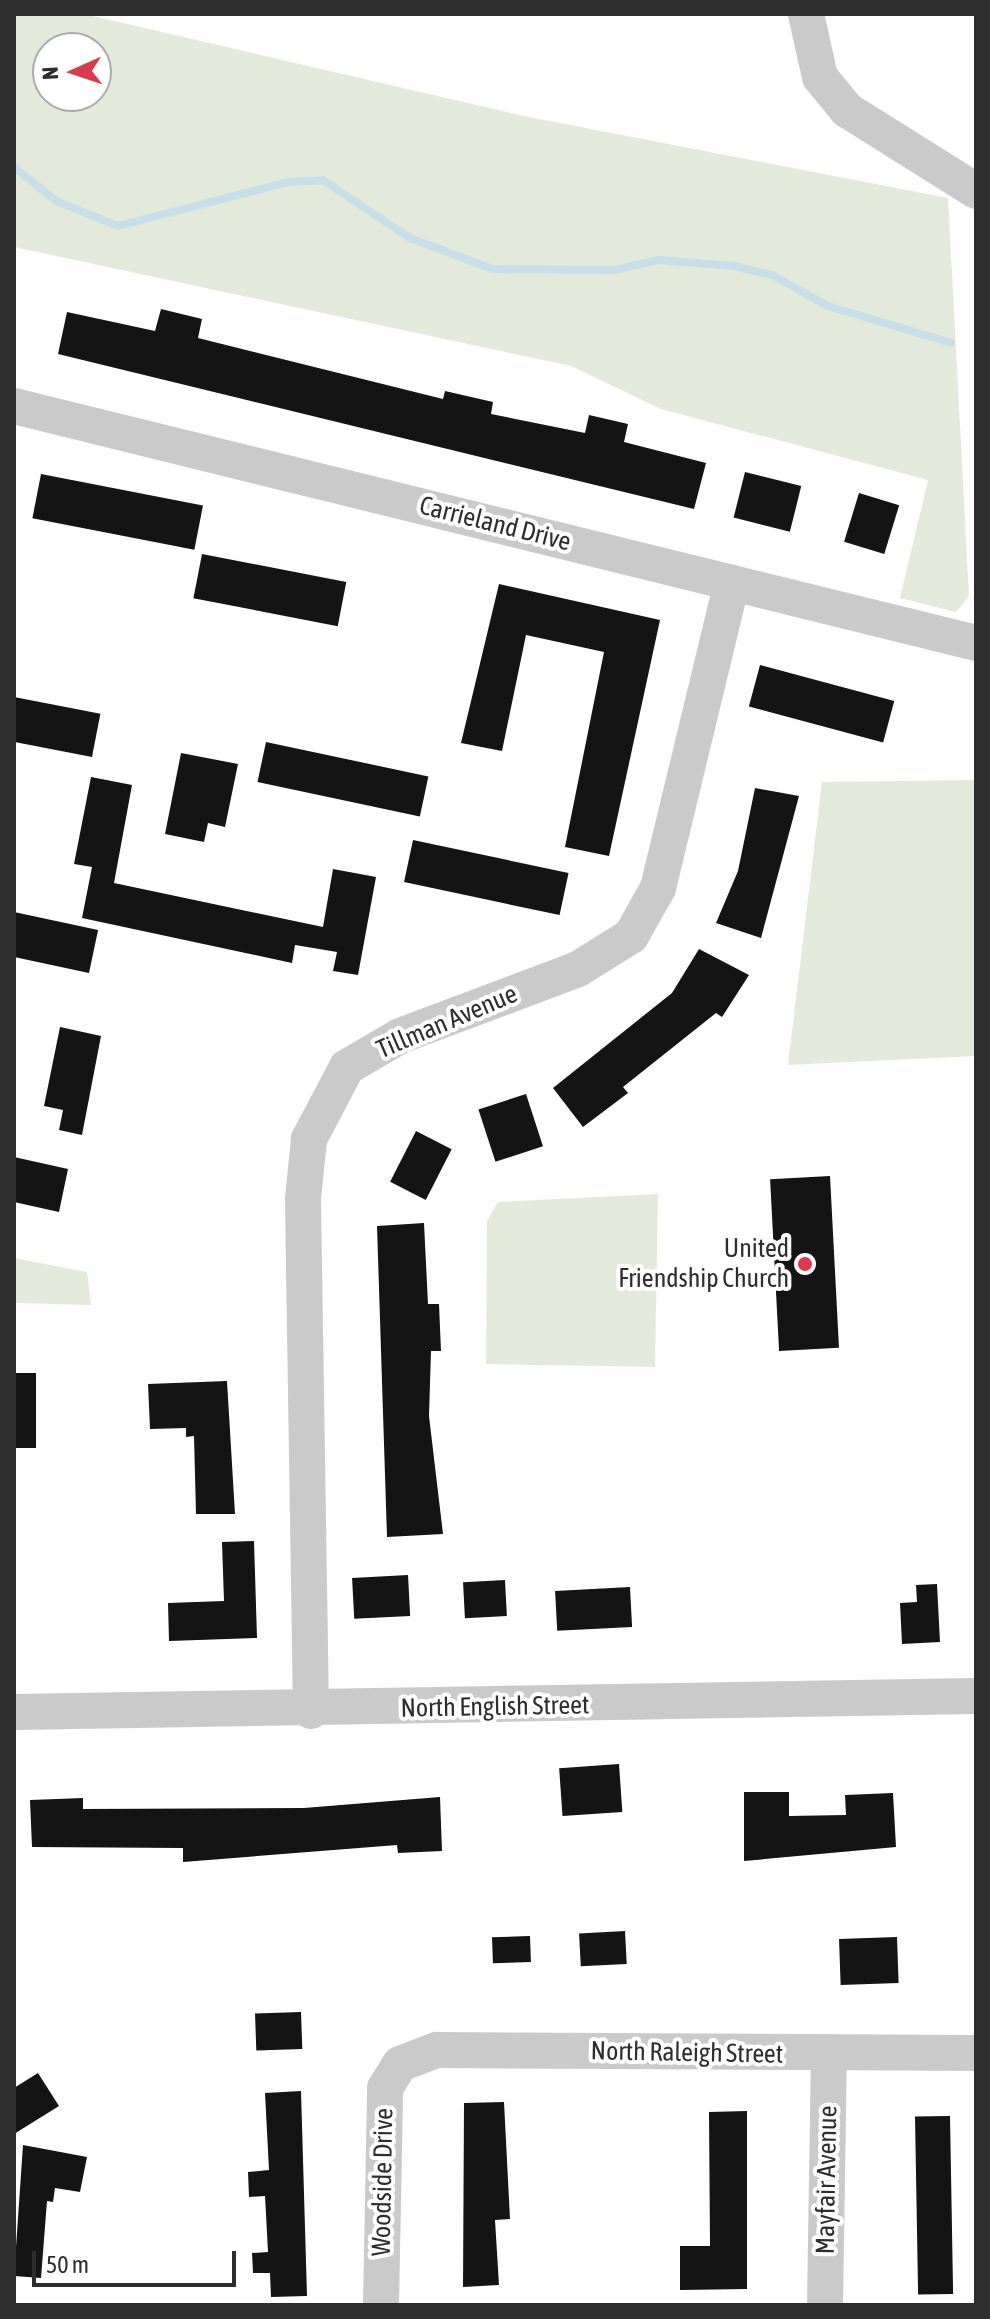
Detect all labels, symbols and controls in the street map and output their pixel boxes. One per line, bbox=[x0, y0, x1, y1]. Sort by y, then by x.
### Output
north arrow bbox=[32, 32, 112, 112]
text: N bbox=[37, 66, 63, 80]
street label: Carrieland Drive bbox=[416, 490, 574, 558]
street label: Tillman Avenue bbox=[372, 978, 522, 1066]
place label: United Friendship Church bbox=[618, 1233, 789, 1294]
marker: United Friendship Church bbox=[796, 1255, 814, 1273]
street label: North English Street bbox=[400, 1690, 590, 1724]
street label: North Raleigh Street bbox=[590, 2036, 784, 2070]
street label: Mayfair Avenue bbox=[810, 2105, 844, 2255]
street label: Woodside Drive bbox=[366, 2108, 400, 2256]
scale bar bbox=[36, 2235, 240, 2285]
text: 50 m bbox=[46, 2251, 89, 2278]

